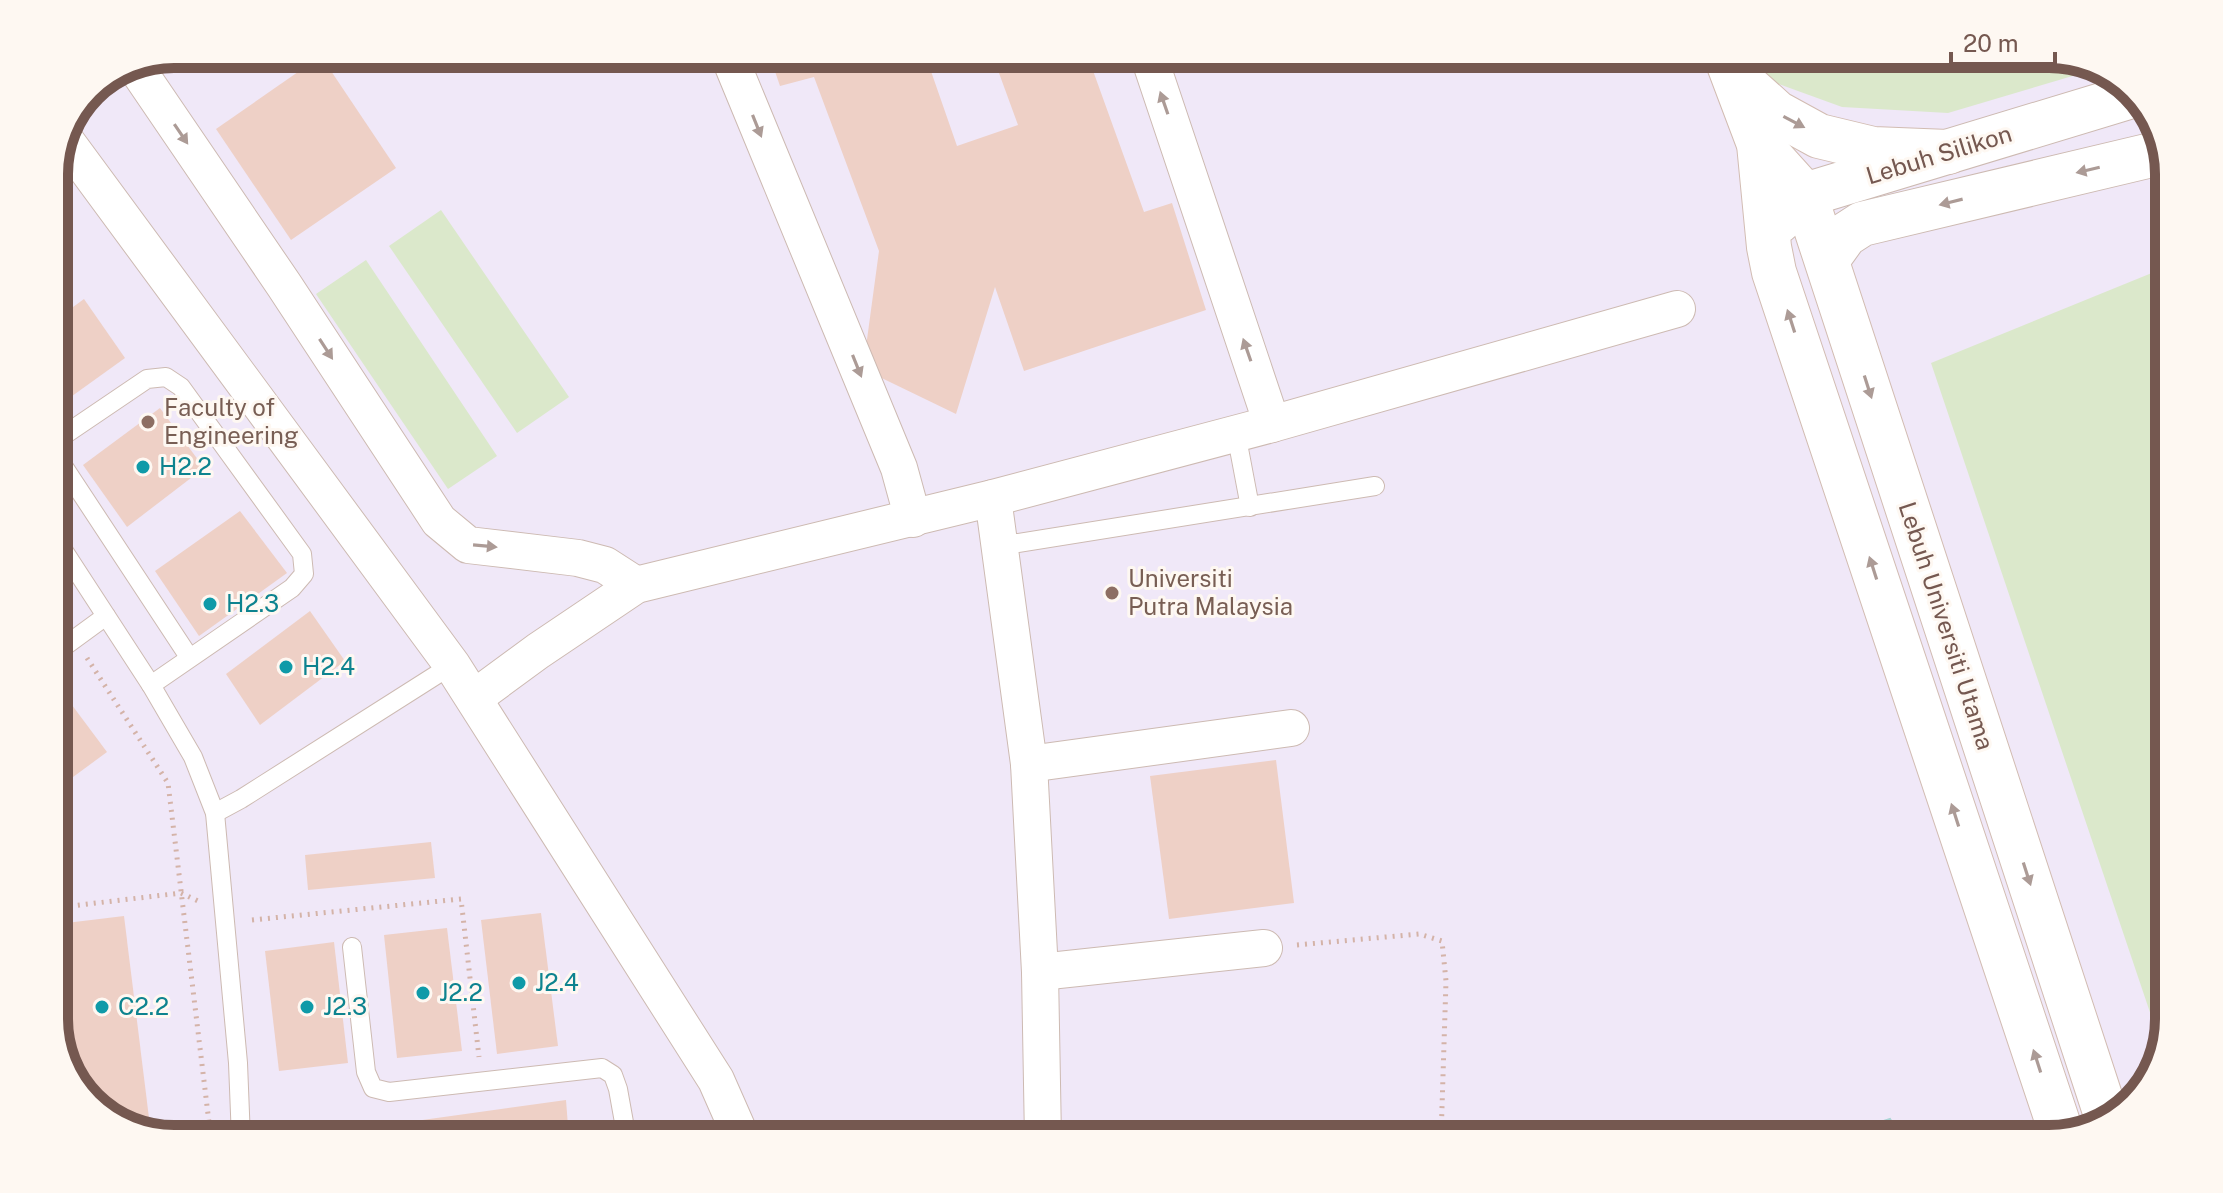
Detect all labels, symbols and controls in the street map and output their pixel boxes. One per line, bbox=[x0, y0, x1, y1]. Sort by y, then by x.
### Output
scale bar bbox=[1951, 16, 2055, 66]
text: 20 m bbox=[1963, 29, 2019, 57]
one-way arrow bbox=[1158, 91, 1170, 115]
one-way arrow bbox=[751, 114, 764, 138]
one-way arrow bbox=[1782, 115, 1805, 129]
street label: Lebuh Silikon bbox=[1863, 119, 2015, 189]
one-way arrow bbox=[173, 123, 188, 144]
one-way arrow bbox=[2076, 164, 2101, 177]
one-way arrow bbox=[1938, 197, 1963, 209]
one-way arrow bbox=[1784, 309, 1796, 333]
one-way arrow bbox=[318, 338, 333, 360]
one-way arrow bbox=[1240, 338, 1252, 362]
one-way arrow bbox=[850, 354, 863, 378]
one-way arrow bbox=[1863, 375, 1875, 399]
place label: Faculty of Engineering bbox=[164, 393, 299, 449]
marker: Faculty of Engineering bbox=[139, 413, 157, 431]
place label: H2.2 bbox=[159, 452, 212, 480]
marker: H2.2 bbox=[134, 458, 152, 476]
street label: Lebuh Universiti Utama bbox=[1894, 498, 2000, 753]
one-way arrow bbox=[473, 540, 498, 553]
one-way arrow bbox=[1866, 556, 1878, 580]
place label: Universiti Putra Malaysia bbox=[1128, 564, 1293, 620]
marker: Universiti Putra Malaysia bbox=[1103, 584, 1121, 602]
place label: H2.3 bbox=[226, 589, 279, 617]
marker: H2.3 bbox=[201, 595, 219, 613]
place label: H2.4 bbox=[302, 652, 355, 680]
marker: H2.4 bbox=[277, 658, 295, 676]
one-way arrow bbox=[1948, 802, 1960, 826]
one-way arrow bbox=[2022, 862, 2034, 886]
place label: J2.4 bbox=[535, 968, 579, 996]
marker: J2.4 bbox=[510, 974, 528, 992]
place label: J2.2 bbox=[439, 978, 483, 1006]
marker: J2.2 bbox=[414, 984, 432, 1002]
place label: C2.2 bbox=[118, 992, 169, 1020]
place label: J2.3 bbox=[323, 992, 367, 1020]
marker: C2.2 bbox=[93, 998, 111, 1016]
marker: J2.3 bbox=[298, 998, 316, 1016]
one-way arrow bbox=[2030, 1049, 2043, 1073]

